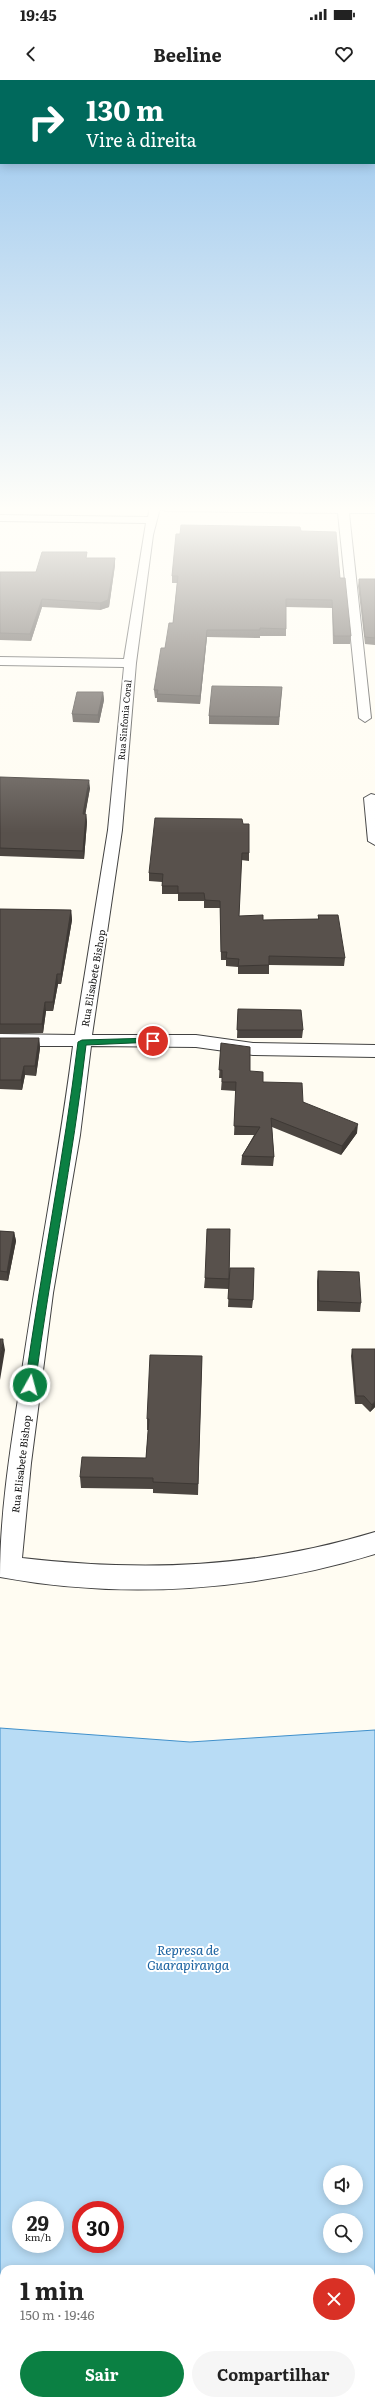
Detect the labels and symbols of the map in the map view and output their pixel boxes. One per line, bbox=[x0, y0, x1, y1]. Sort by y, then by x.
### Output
street label: Rua Sinfonia Coral bbox=[114, 679, 134, 761]
street label: Rua Elisabete Bishop bbox=[77, 928, 108, 1028]
pin bbox=[136, 1024, 170, 1058]
position arrow bbox=[9, 1364, 51, 1406]
street label: Rua Elisabete Bishop bbox=[7, 1414, 34, 1514]
water label: Represa de Guarapiranga bbox=[147, 1940, 230, 1974]
speed limit sign: 30 bbox=[72, 2201, 124, 2253]

